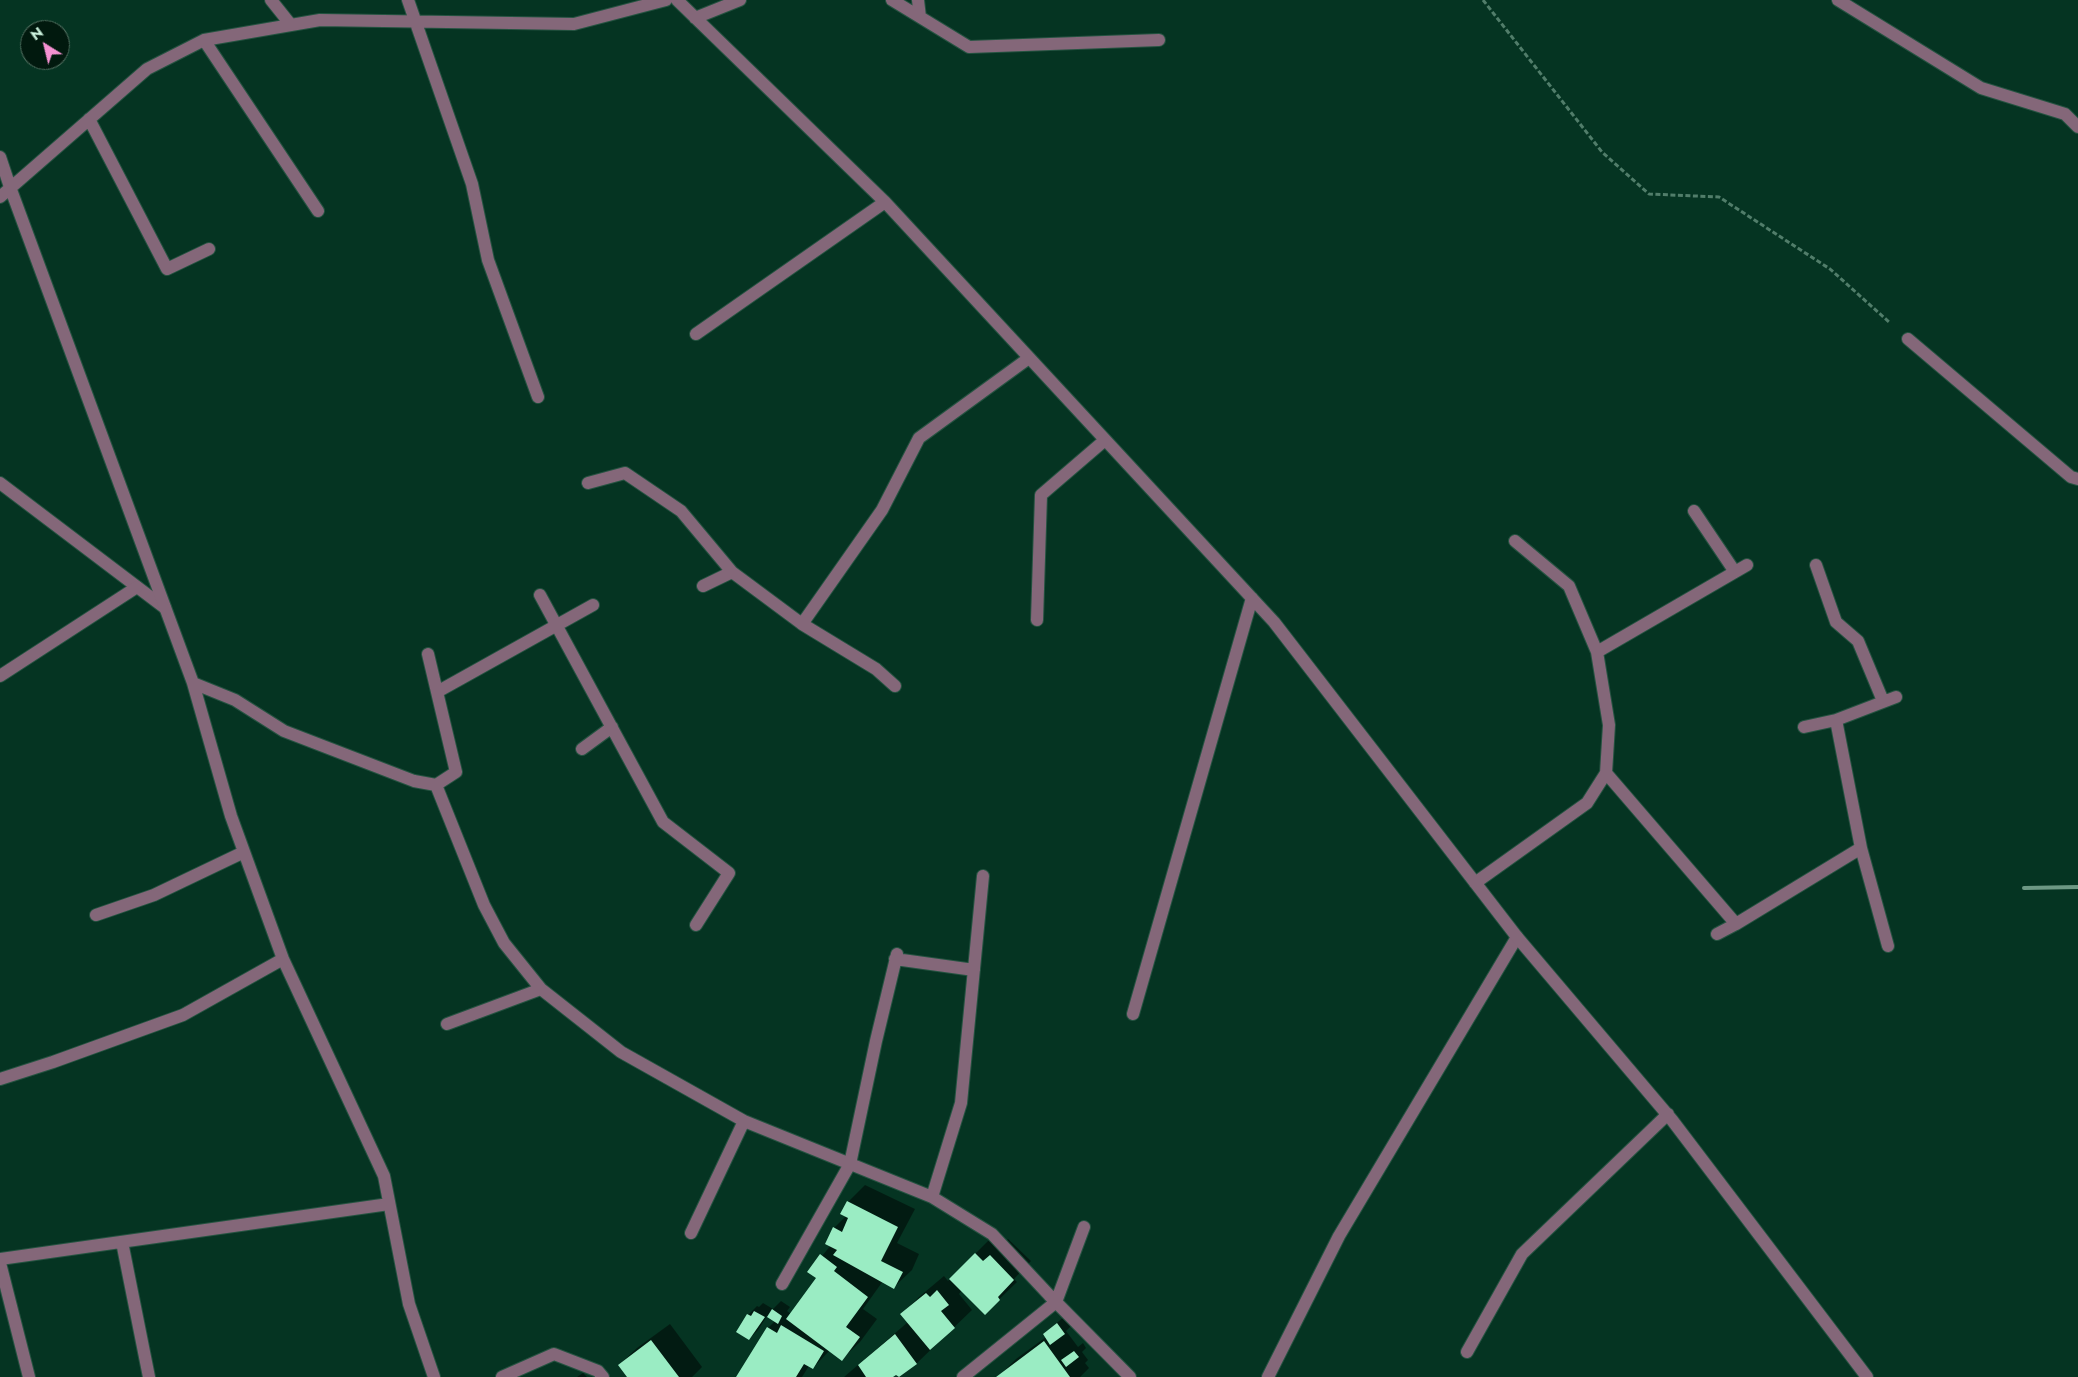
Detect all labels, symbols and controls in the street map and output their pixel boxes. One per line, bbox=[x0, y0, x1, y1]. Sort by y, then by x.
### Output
north arrow bbox=[20, 20, 70, 70]
text: N bbox=[26, 22, 47, 45]

